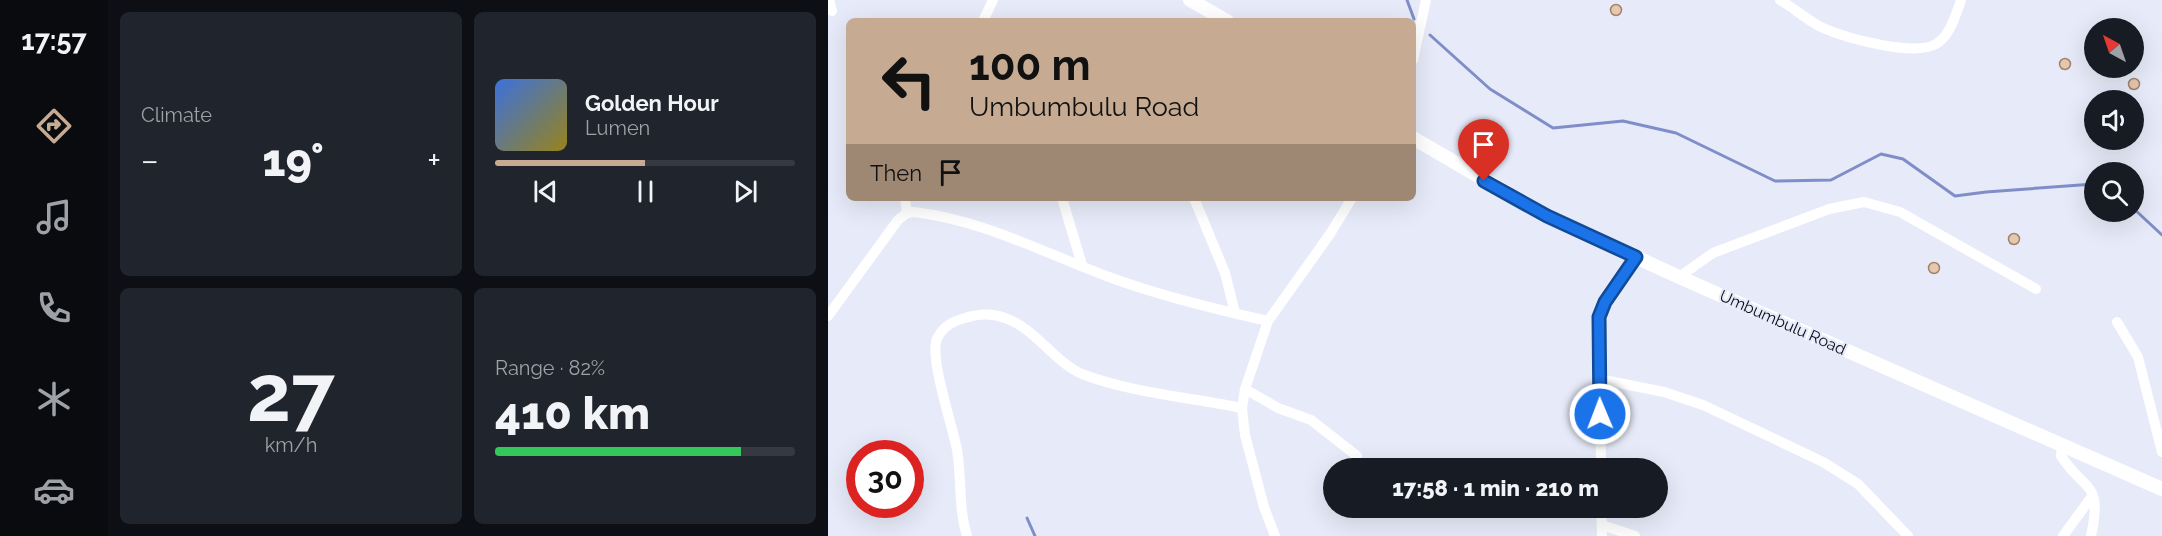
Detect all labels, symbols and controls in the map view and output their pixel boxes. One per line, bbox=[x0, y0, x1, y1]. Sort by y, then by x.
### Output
north arrow bbox=[2084, 18, 2144, 78]
map controls bbox=[2084, 18, 2144, 222]
text: 17:57 bbox=[21, 25, 87, 56]
text: 100 m bbox=[969, 41, 1091, 90]
icon: left bbox=[870, 42, 948, 120]
text: Golden Hour bbox=[585, 90, 719, 116]
button: sound bbox=[2084, 90, 2144, 150]
text: Umbumbulu Road bbox=[969, 91, 1199, 122]
text: Climate bbox=[141, 103, 212, 127]
icon: directions bbox=[33, 105, 75, 147]
text: Lumen bbox=[585, 116, 650, 140]
pin bbox=[1458, 119, 1509, 181]
icon: arrive bbox=[1467, 128, 1500, 161]
text: 19° bbox=[262, 134, 324, 187]
text: − bbox=[141, 141, 159, 180]
text: + bbox=[427, 141, 441, 180]
icon: arrive bbox=[934, 156, 967, 189]
text: Then bbox=[870, 160, 922, 186]
button: search bbox=[2084, 162, 2144, 222]
icon: previous bbox=[529, 175, 562, 208]
icon: pause bbox=[629, 175, 662, 208]
icon: next bbox=[729, 175, 762, 208]
icon: music bbox=[33, 196, 75, 238]
street label: Umbumbulu Road bbox=[1717, 286, 1849, 359]
icon: phone bbox=[33, 287, 75, 329]
text: 27 bbox=[247, 348, 335, 439]
text: Range · 82% bbox=[495, 356, 605, 380]
icon: climate bbox=[33, 378, 75, 420]
position arrow bbox=[1568, 382, 1632, 446]
text: 410 km bbox=[495, 387, 650, 440]
text: km/h bbox=[265, 433, 317, 457]
speed limit sign: 30 bbox=[846, 440, 924, 518]
icon: car bbox=[33, 469, 75, 511]
text: 17:58 · 1 min · 210 m bbox=[1392, 475, 1599, 501]

